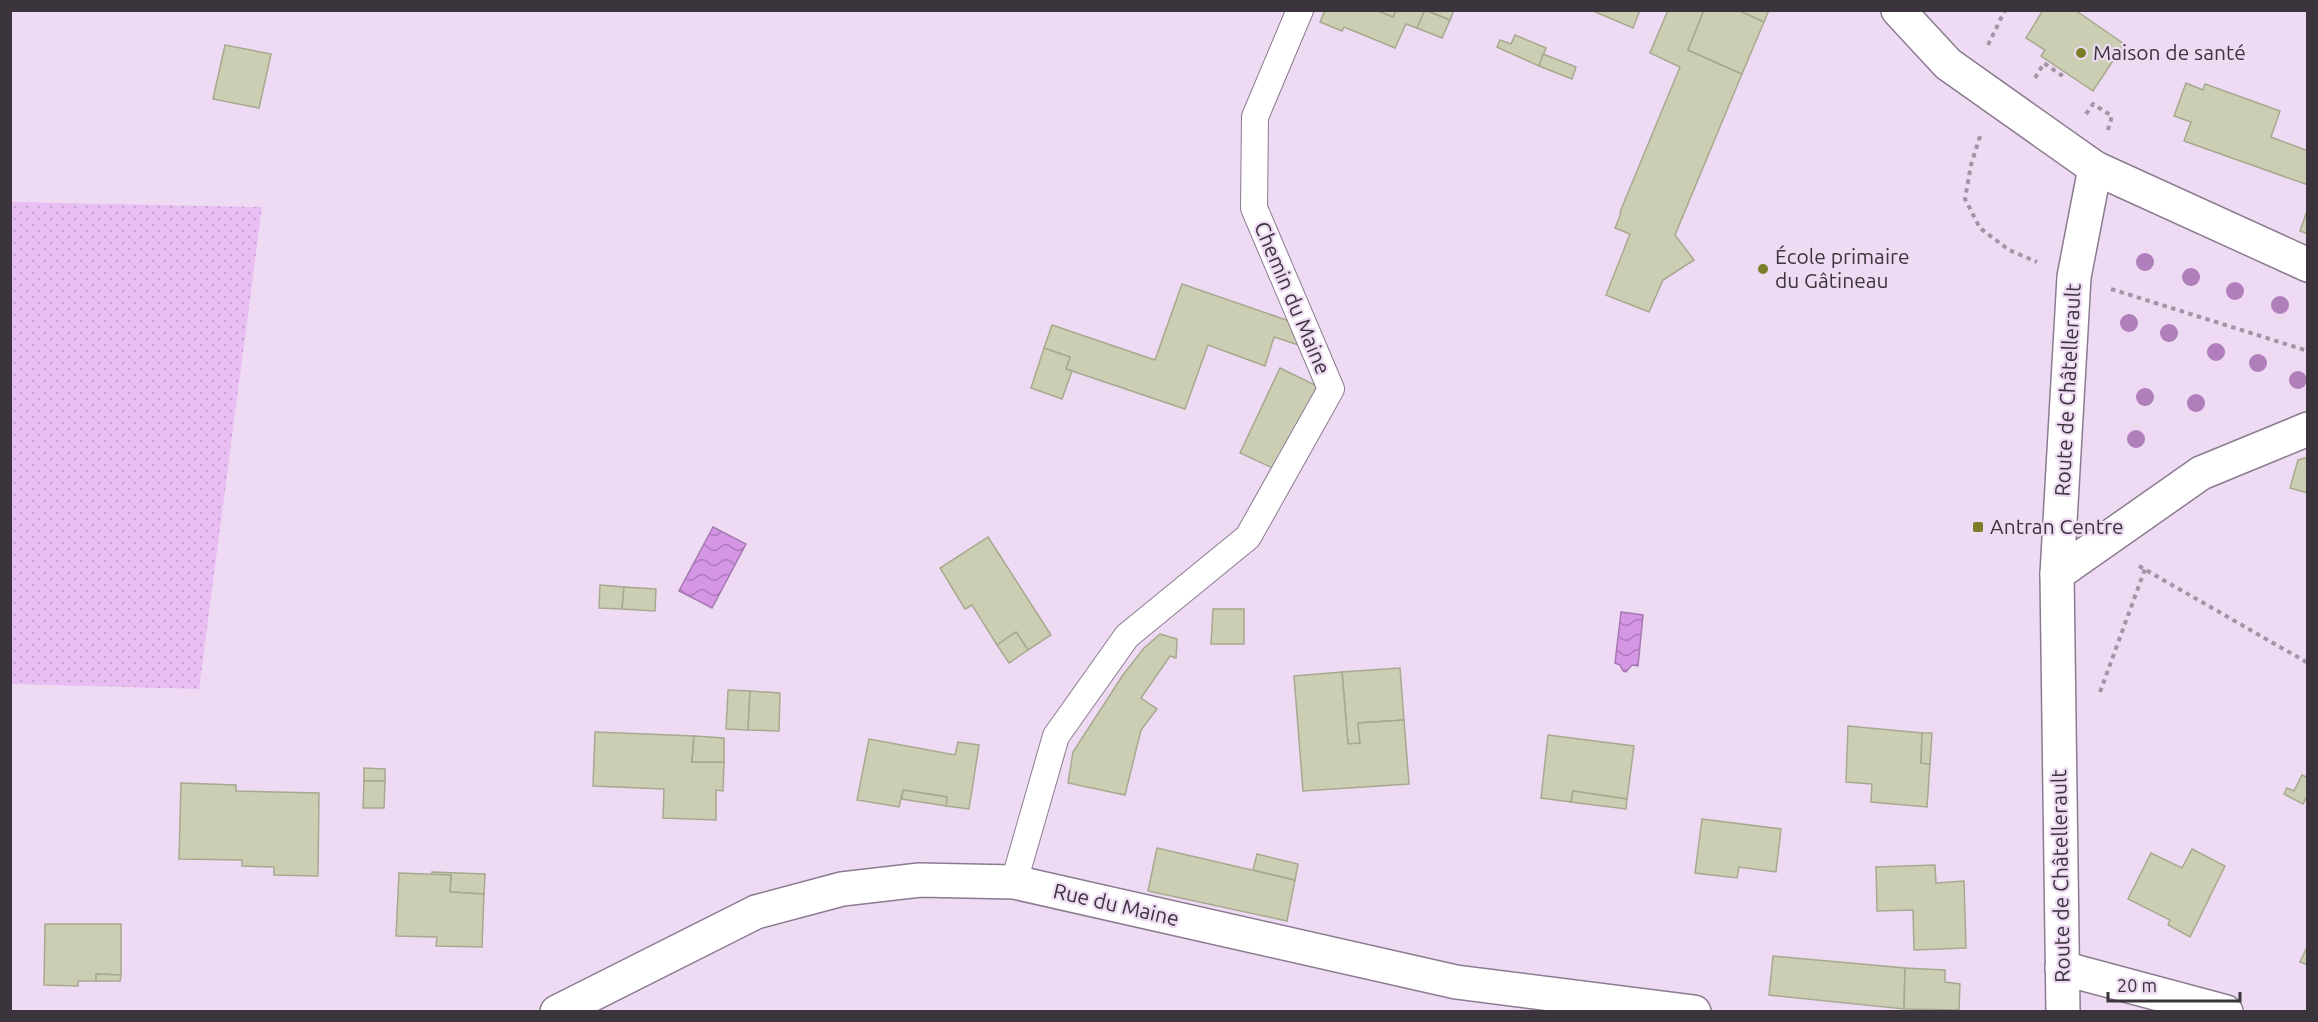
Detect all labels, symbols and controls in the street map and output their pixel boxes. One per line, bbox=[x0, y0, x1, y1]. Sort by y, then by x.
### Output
place label: Maison de santé bbox=[2093, 40, 2246, 64]
marker: Maison de santé bbox=[2074, 46, 2088, 60]
street label: Chemin du Maine bbox=[1250, 218, 1336, 377]
place label: École primaire du Gâtineau bbox=[1775, 244, 1910, 292]
marker: École primaire du Gâtineau bbox=[1756, 262, 1770, 276]
street label: Route de Châtellerault bbox=[2049, 283, 2085, 497]
place label: Antran Centre bbox=[1990, 514, 2124, 538]
marker: Antran Centre bbox=[1971, 520, 1985, 534]
street label: Route de Châtellerault bbox=[2046, 769, 2074, 983]
street label: Rue du Maine bbox=[1051, 878, 1181, 930]
scale bar bbox=[2108, 965, 2240, 1003]
text: 20 m bbox=[2117, 975, 2157, 995]

